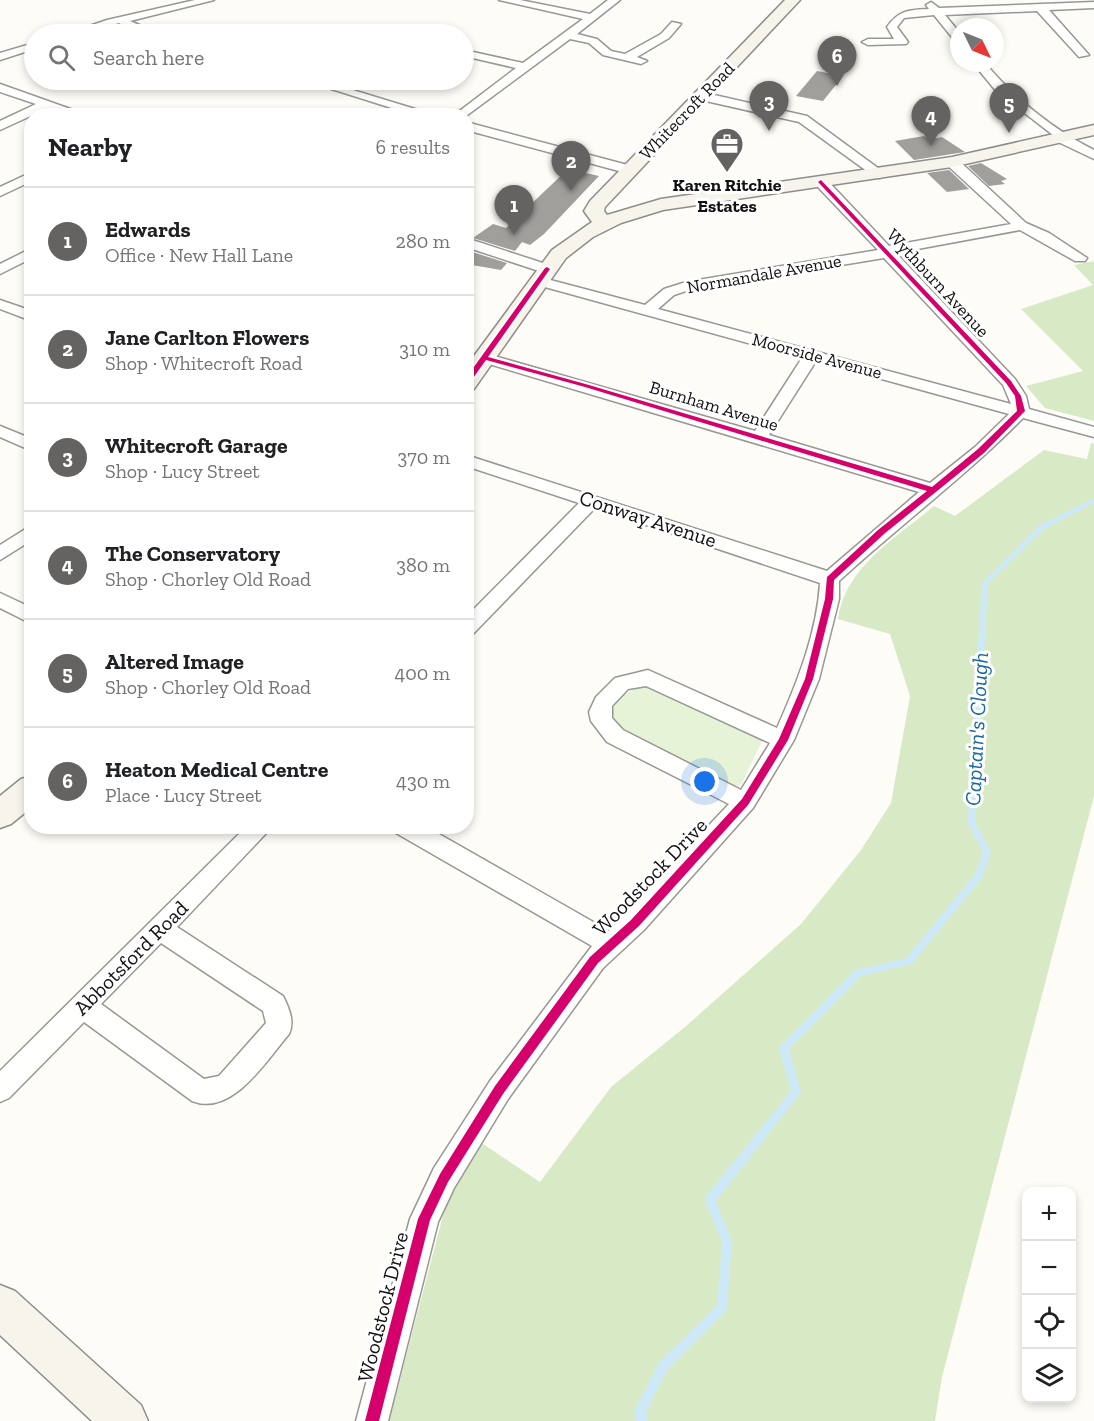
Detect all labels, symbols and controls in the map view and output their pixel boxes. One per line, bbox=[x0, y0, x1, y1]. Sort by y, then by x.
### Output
north arrow bbox=[950, 18, 1004, 72]
search box bbox=[24, 24, 474, 90]
pin: 6 bbox=[818, 36, 856, 86]
icon: search bbox=[45, 41, 78, 74]
text: Search here bbox=[93, 44, 204, 71]
street label: Whitecroft Road bbox=[635, 57, 739, 164]
pin: 3 bbox=[750, 82, 788, 131]
pin: 5 bbox=[990, 84, 1028, 133]
pin: 4 bbox=[912, 96, 950, 146]
office icon: Karen Ritchie Estates bbox=[709, 126, 745, 173]
text: Nearby bbox=[48, 131, 132, 163]
text: 6 results bbox=[376, 135, 450, 159]
pin: 2 bbox=[552, 142, 590, 191]
place label: Karen Ritchie Estates bbox=[673, 174, 782, 217]
pin: 1 bbox=[494, 186, 534, 235]
text: Edwards bbox=[105, 216, 191, 243]
street label: Wythburn Avenue bbox=[882, 224, 994, 342]
text: 1 bbox=[63, 229, 72, 253]
text: 280 m bbox=[396, 229, 450, 253]
text: Office · New Hall Lane bbox=[105, 243, 293, 267]
street label: Normandale Avenue bbox=[685, 250, 843, 298]
text: Jane Carlton Flowers bbox=[105, 324, 309, 351]
street label: Moorside Avenue bbox=[750, 328, 884, 384]
text: 2 bbox=[62, 337, 73, 361]
text: 310 m bbox=[399, 337, 450, 361]
text: Shop · Whitecroft Road bbox=[105, 351, 302, 375]
street label: Burnham Avenue bbox=[647, 376, 781, 436]
text: Whitecroft Garage bbox=[105, 432, 288, 459]
text: 3 bbox=[62, 445, 73, 469]
text: 370 m bbox=[397, 445, 450, 469]
text: Shop · Lucy Street bbox=[105, 459, 260, 483]
street label: Conway Avenue bbox=[576, 485, 720, 552]
text: The Conservatory bbox=[105, 540, 280, 567]
text: 4 bbox=[62, 553, 73, 577]
text: 380 m bbox=[396, 553, 450, 577]
text: Shop · Chorley Old Road bbox=[105, 567, 311, 591]
text: Altered Image bbox=[105, 648, 244, 675]
water label: Captain's Clough bbox=[959, 652, 994, 806]
text: 5 bbox=[62, 661, 73, 685]
text: 400 m bbox=[394, 661, 450, 685]
text: Shop · Chorley Old Road bbox=[105, 675, 311, 699]
text: Heaton Medical Centre bbox=[105, 756, 328, 783]
your location bbox=[690, 767, 719, 796]
text: 6 bbox=[62, 769, 73, 793]
text: 430 m bbox=[396, 769, 450, 793]
text: Place · Lucy Street bbox=[105, 783, 262, 807]
street label: Woodstock Drive bbox=[587, 812, 712, 941]
street label: Abbotsford Road bbox=[68, 895, 193, 1020]
map controls bbox=[1022, 1187, 1076, 1403]
button: + bbox=[1022, 1187, 1076, 1241]
street label: Woodstock Drive bbox=[352, 1229, 413, 1385]
button: − bbox=[1022, 1241, 1076, 1295]
button: locate bbox=[1022, 1295, 1076, 1349]
button: layers bbox=[1022, 1349, 1076, 1403]

